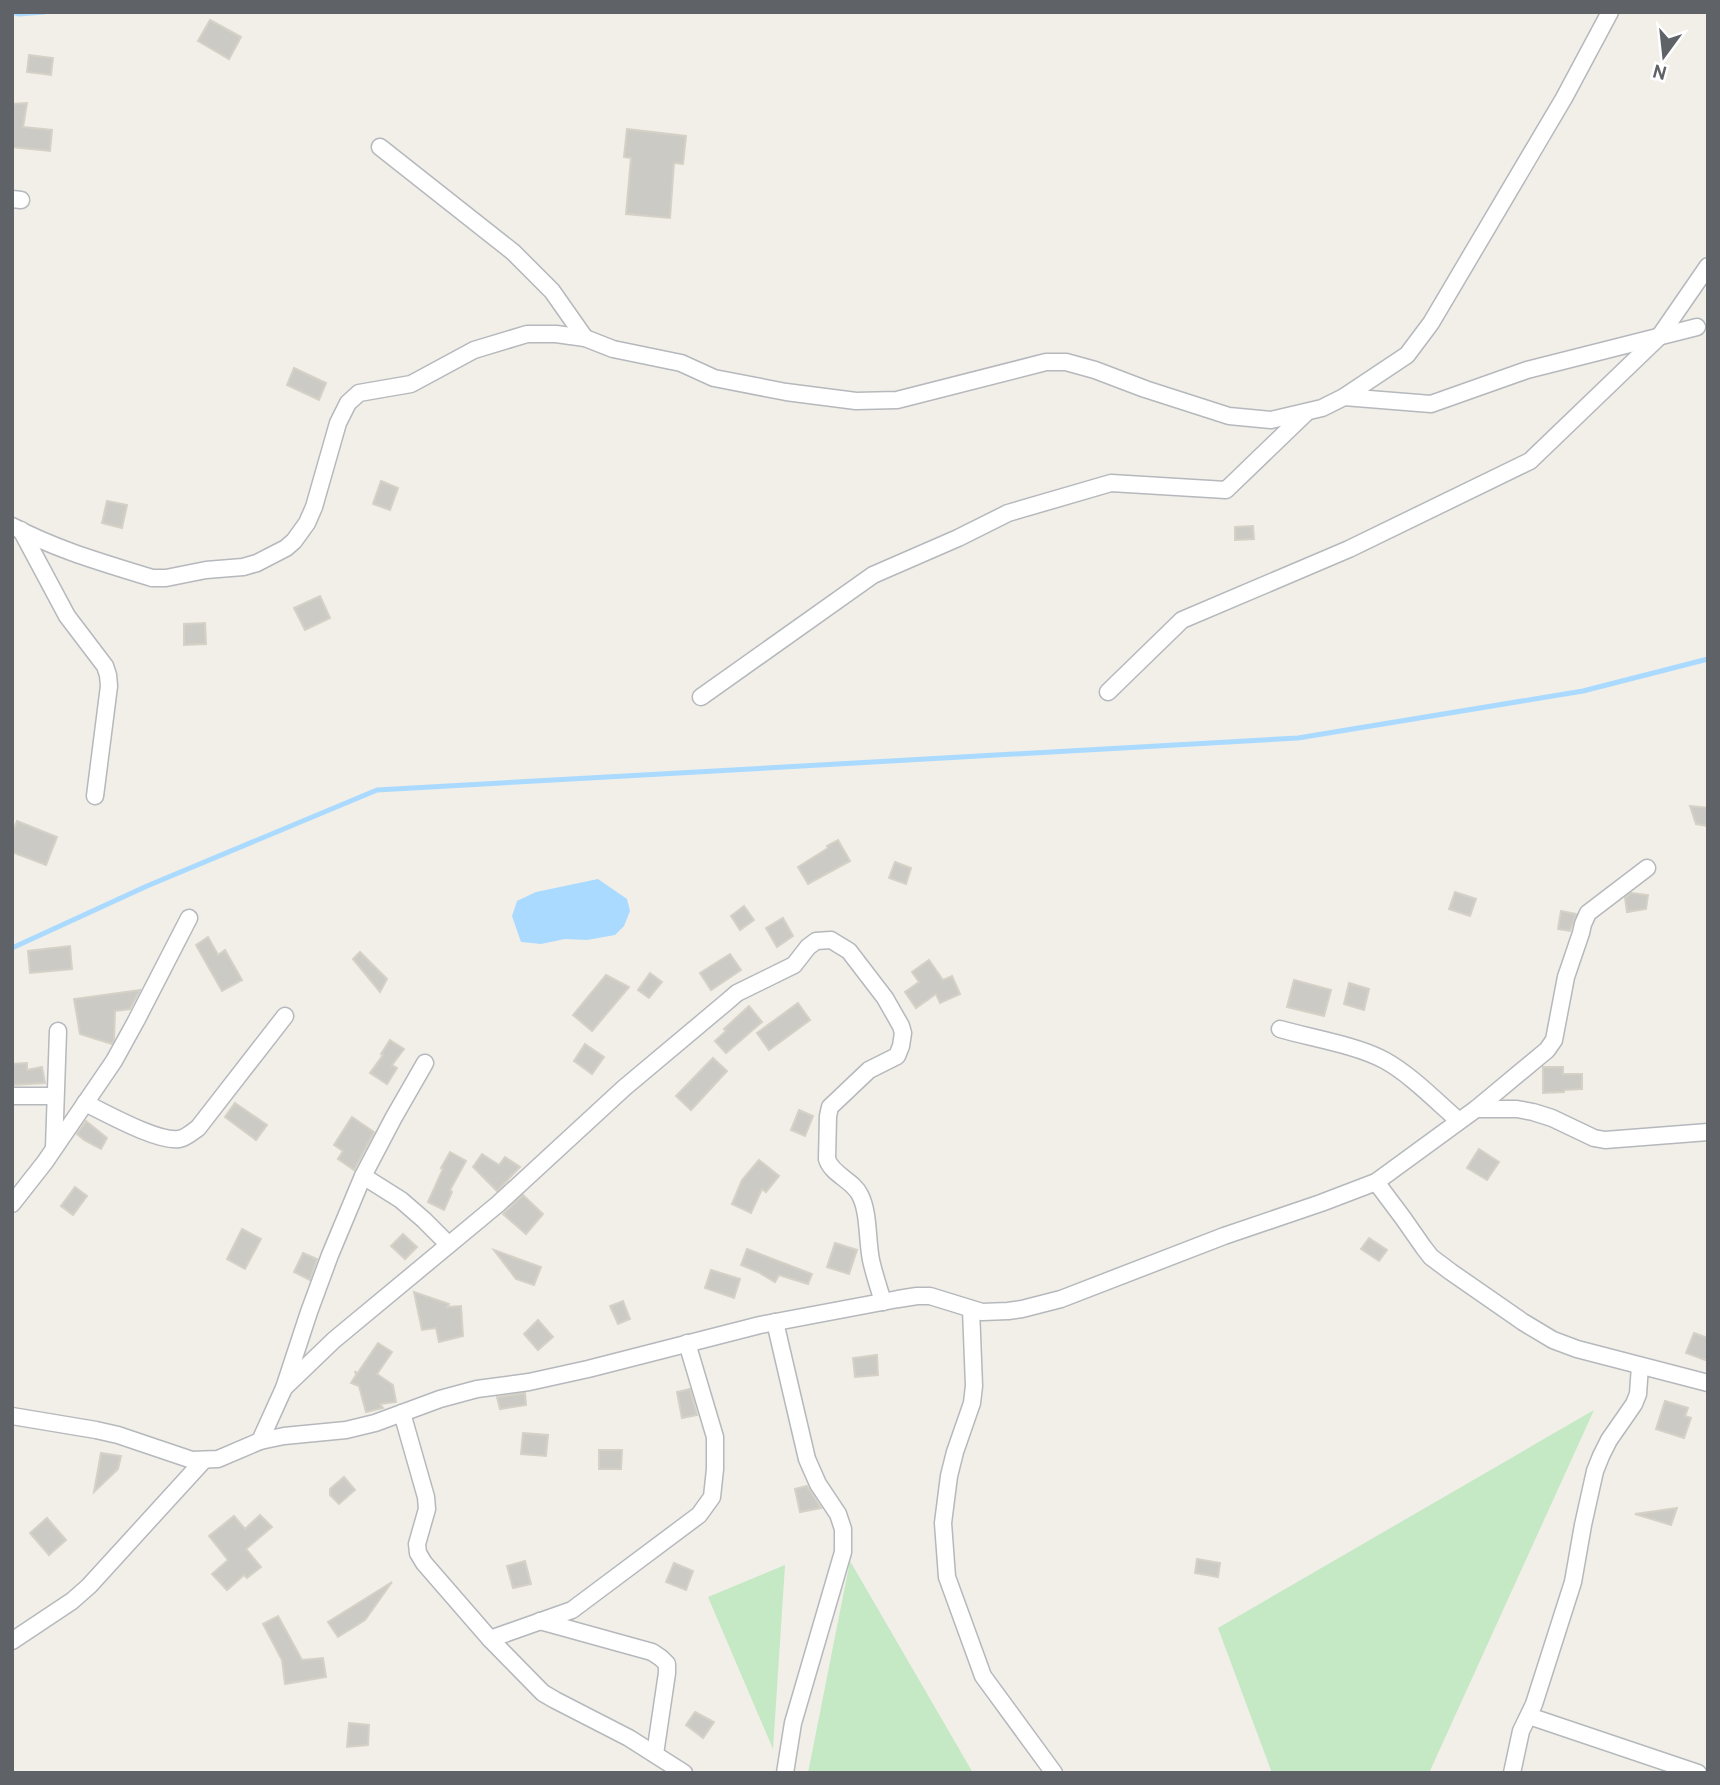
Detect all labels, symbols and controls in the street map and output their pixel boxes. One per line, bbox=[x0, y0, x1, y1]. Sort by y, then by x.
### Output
north arrow bbox=[1629, 21, 1699, 91]
text: N bbox=[1650, 57, 1670, 84]

